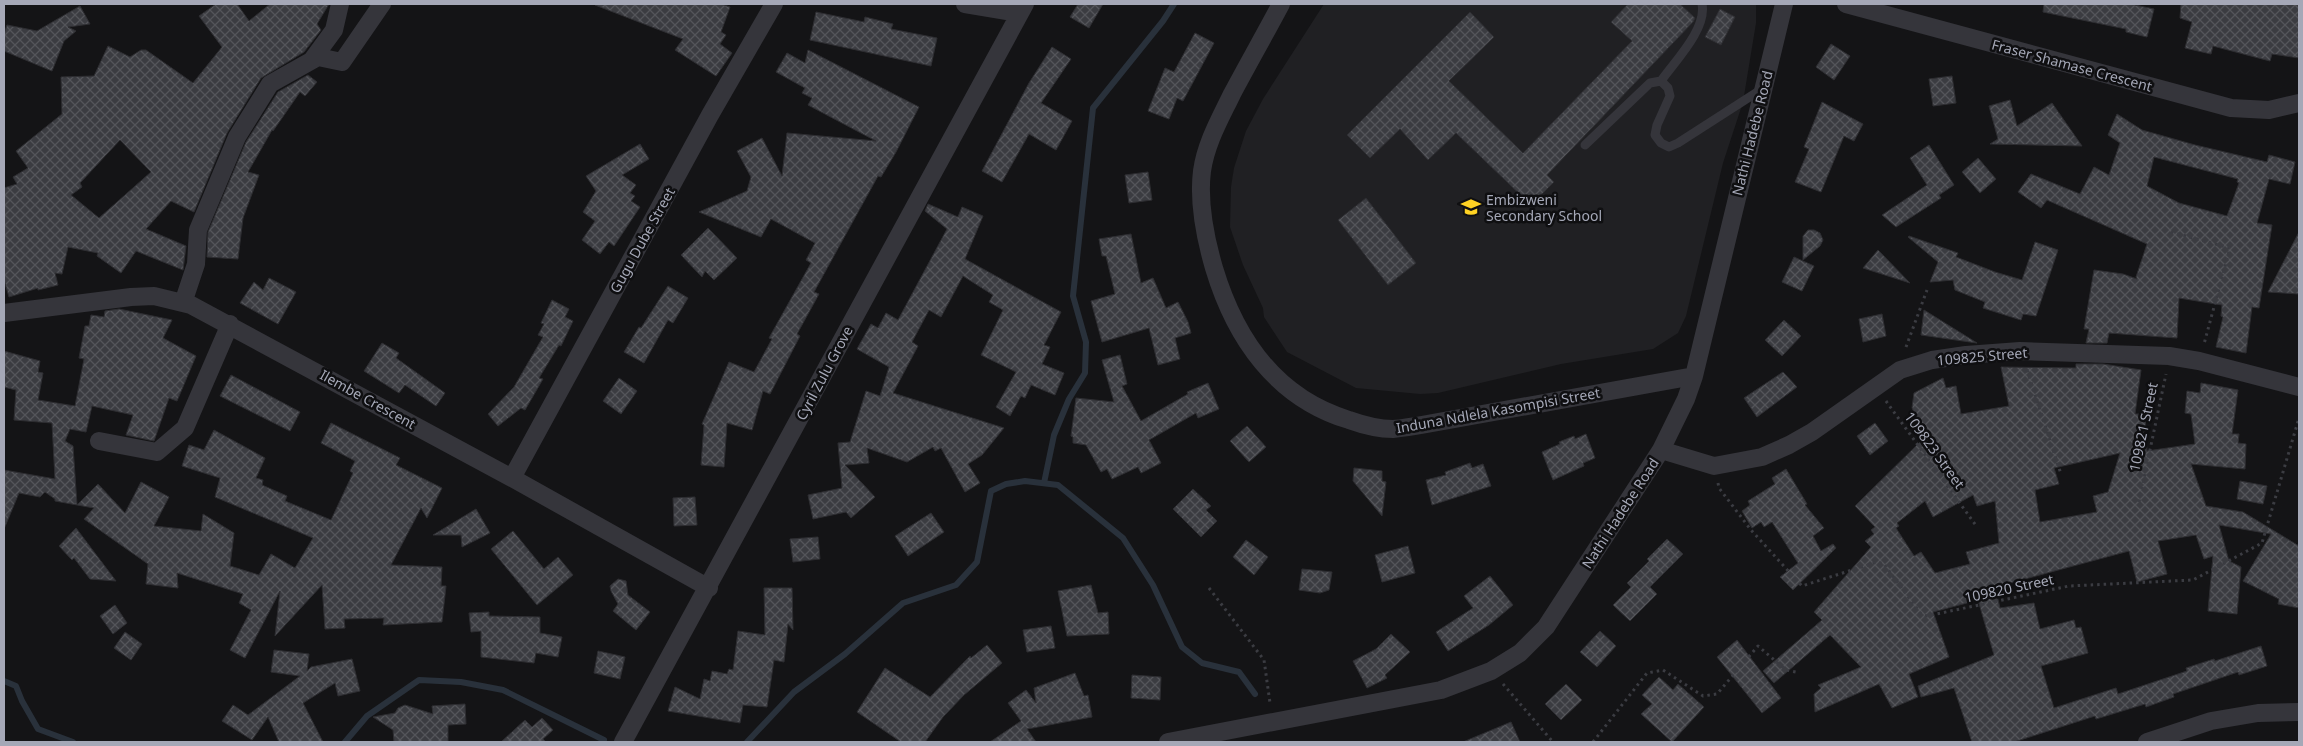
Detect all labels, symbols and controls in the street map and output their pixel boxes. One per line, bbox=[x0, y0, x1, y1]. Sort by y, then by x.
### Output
street label: Fraser Shamase Crescent bbox=[1990, 34, 2154, 96]
street label: Nathi Hadebe Road bbox=[1727, 69, 1777, 197]
street label: Gugu Dube Street bbox=[605, 184, 679, 296]
place label: Embizweni Secondary School bbox=[1486, 190, 1602, 225]
school or university icon: Embizweni Secondary School bbox=[1460, 196, 1482, 218]
street label: Cyril Zulu Grove bbox=[791, 322, 857, 423]
street label: 109825 Street bbox=[1936, 343, 2028, 369]
street label: Ilembe Crescent bbox=[317, 365, 419, 433]
street label: 109821 Street bbox=[2124, 381, 2162, 473]
street label: Induna Ndlela Kasompisi Street bbox=[1395, 383, 1601, 437]
street label: 109823 Street bbox=[1901, 408, 1969, 492]
street label: Nathi Hadebe Road bbox=[1577, 454, 1663, 572]
street label: 109820 Street bbox=[1963, 569, 2055, 607]

